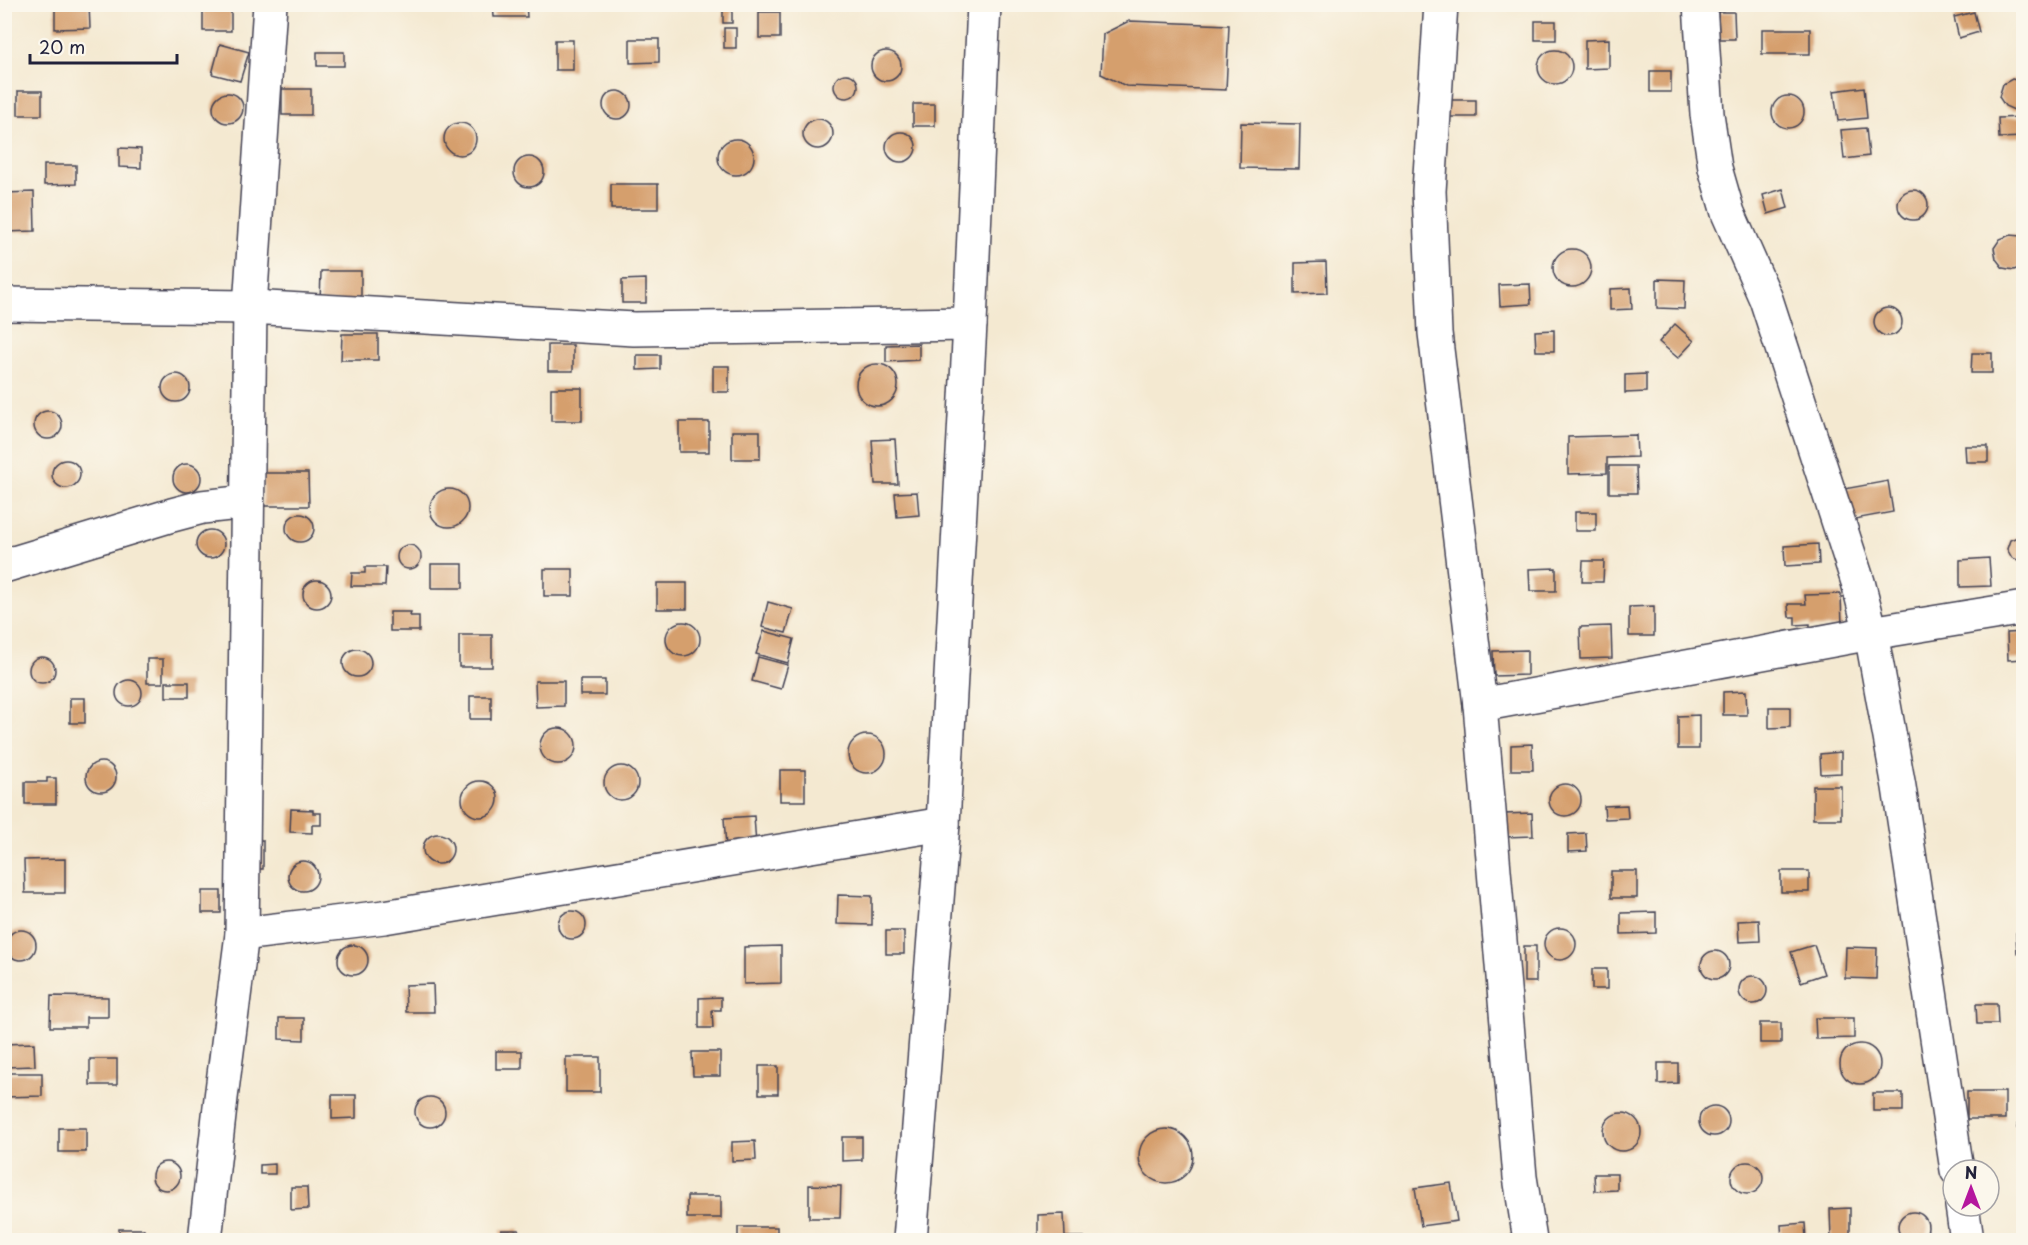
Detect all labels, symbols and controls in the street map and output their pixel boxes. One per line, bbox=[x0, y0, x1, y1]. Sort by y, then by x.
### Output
scale bar bbox=[30, 27, 177, 65]
text: 20 m bbox=[39, 33, 85, 60]
north arrow bbox=[1941, 1158, 2001, 1218]
text: N bbox=[1965, 1160, 1977, 1184]

